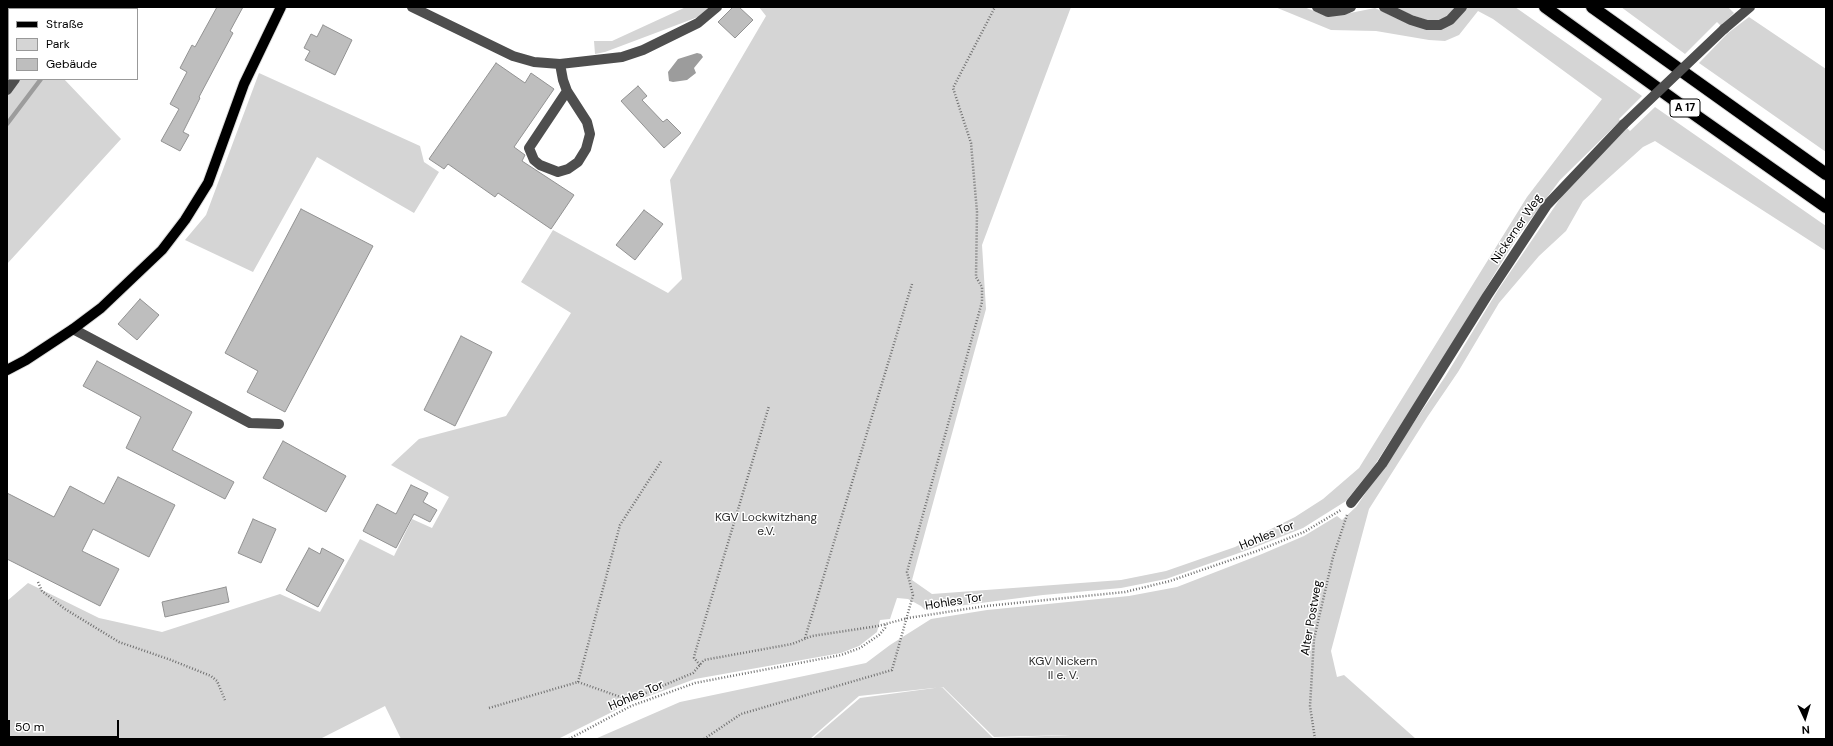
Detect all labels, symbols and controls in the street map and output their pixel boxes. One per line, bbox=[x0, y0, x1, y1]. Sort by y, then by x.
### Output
legend bbox=[8, 8, 138, 80]
text: Straße bbox=[46, 16, 83, 32]
text: Park bbox=[46, 36, 70, 52]
text: Gebäude bbox=[46, 56, 97, 72]
road number: A 17 bbox=[1670, 99, 1700, 117]
street label: Nickerner Weg bbox=[1488, 192, 1546, 266]
park label: KGV Lockwitzhang e.V. bbox=[715, 511, 817, 539]
street label: Hohles Tor bbox=[1237, 518, 1297, 554]
street label: Alter Postweg bbox=[1298, 579, 1326, 657]
street label: Hohles Tor bbox=[924, 590, 984, 614]
park label: KGV Nickern II e. V. bbox=[1029, 655, 1097, 683]
street label: Hohles Tor bbox=[606, 678, 666, 714]
north arrow bbox=[1785, 698, 1825, 738]
scale bar bbox=[10, 712, 121, 738]
text: 50 m bbox=[15, 719, 44, 735]
text: N bbox=[1801, 723, 1810, 737]

